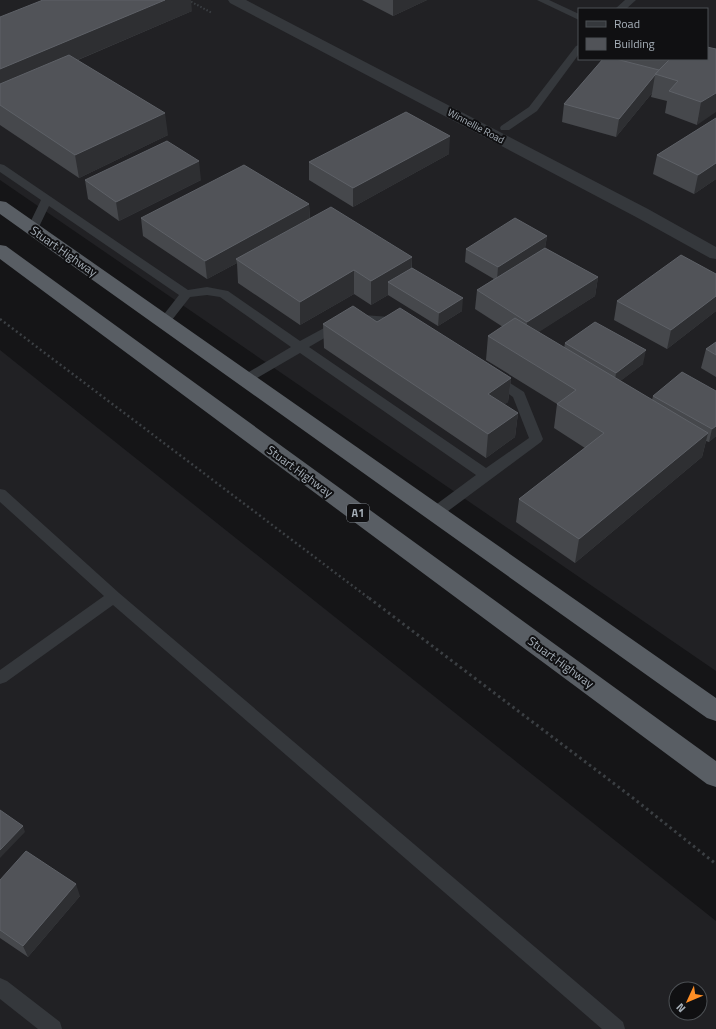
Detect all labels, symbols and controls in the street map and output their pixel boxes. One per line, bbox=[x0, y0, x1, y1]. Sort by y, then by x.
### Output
legend bbox=[578, 8, 708, 60]
text: Road bbox=[614, 14, 640, 33]
text: Building bbox=[614, 34, 655, 53]
street label: Winnellie Road bbox=[445, 105, 507, 147]
street label: Stuart Highway bbox=[27, 221, 102, 281]
street label: Stuart Highway bbox=[263, 440, 337, 502]
road number: A1 bbox=[347, 504, 369, 522]
street label: Stuart Highway bbox=[524, 631, 598, 693]
north arrow bbox=[668, 981, 708, 1021]
text: N bbox=[672, 1000, 689, 1016]

